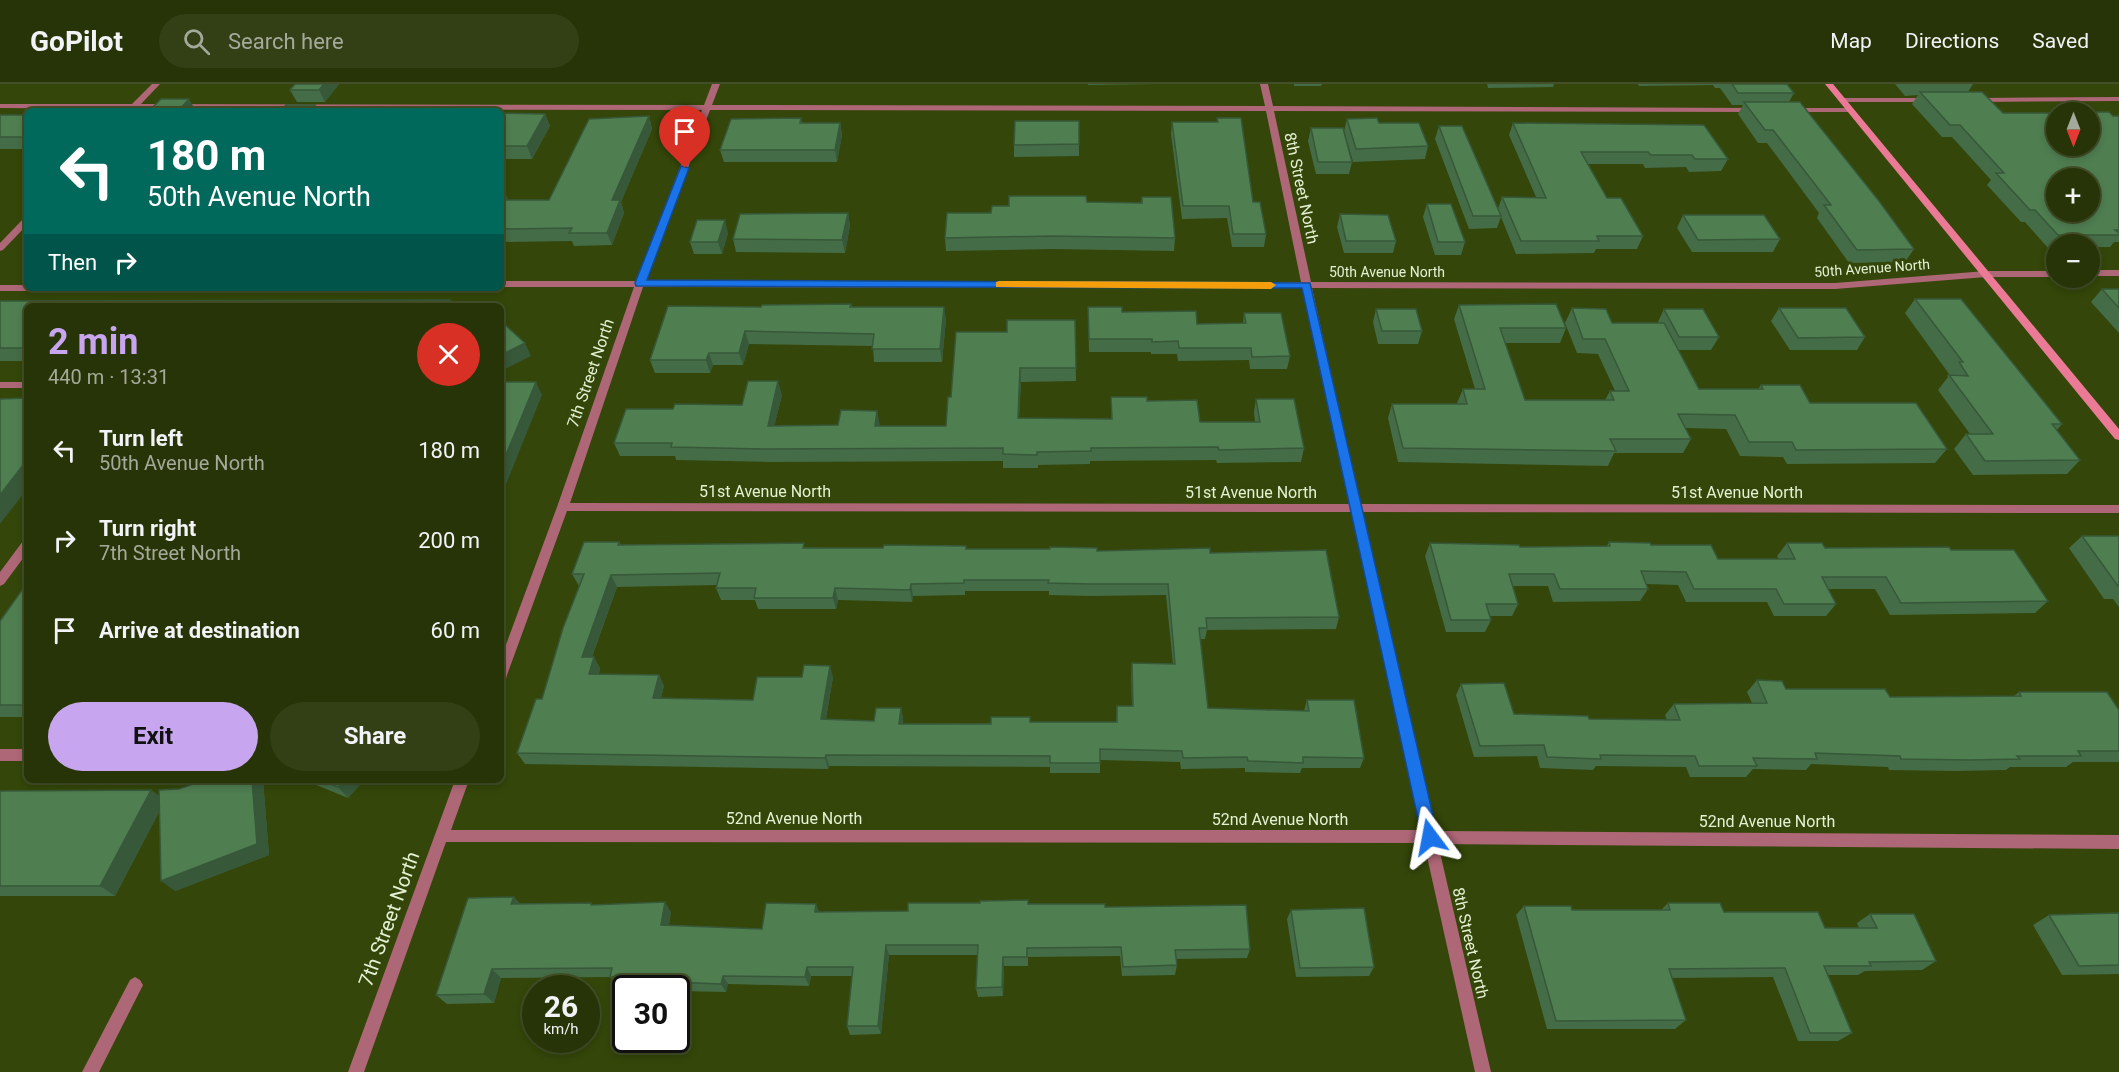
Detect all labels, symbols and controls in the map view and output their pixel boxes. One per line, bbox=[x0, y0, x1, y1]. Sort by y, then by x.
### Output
search box bbox=[159, 14, 579, 68]
text: GoPilot bbox=[30, 25, 123, 58]
icon: search bbox=[180, 25, 213, 58]
text: Search here bbox=[228, 29, 344, 54]
text: Map bbox=[1830, 29, 1872, 53]
text: Directions bbox=[1905, 29, 1999, 53]
text: Saved bbox=[2032, 29, 2089, 53]
north arrow bbox=[2046, 102, 2100, 156]
map controls bbox=[2046, 102, 2100, 288]
pin bbox=[659, 106, 710, 168]
icon: arrive bbox=[668, 115, 701, 148]
text: 180 m bbox=[147, 131, 266, 180]
street label: 8th Street North bbox=[1280, 131, 1323, 246]
icon: left bbox=[48, 132, 126, 210]
button: + bbox=[2046, 168, 2100, 222]
text: 50th Avenue North bbox=[147, 181, 371, 213]
button: − bbox=[2046, 234, 2100, 288]
icon: right bbox=[109, 246, 142, 279]
text: Then bbox=[48, 250, 97, 275]
street label: 50th Avenue North bbox=[1814, 256, 1930, 280]
street label: 50th Avenue North bbox=[1329, 264, 1445, 280]
street label: 7th Street North bbox=[563, 316, 618, 430]
text: 2 min bbox=[48, 321, 139, 363]
button: close bbox=[417, 323, 480, 386]
text: 440 m · 13:31 bbox=[48, 365, 169, 389]
text: Turn left bbox=[99, 426, 183, 451]
icon: left bbox=[48, 434, 81, 467]
text: 180 m bbox=[418, 438, 480, 463]
text: 50th Avenue North bbox=[99, 451, 265, 475]
street label: 51st Avenue North bbox=[699, 482, 831, 501]
street label: 51st Avenue North bbox=[1185, 483, 1317, 502]
street label: 51st Avenue North bbox=[1671, 483, 1803, 502]
text: Turn right bbox=[99, 516, 196, 541]
icon: right bbox=[48, 524, 81, 557]
text: 200 m bbox=[418, 528, 480, 553]
text: 7th Street North bbox=[99, 541, 241, 565]
icon: arrive bbox=[48, 614, 81, 647]
text: Arrive at destination bbox=[99, 618, 300, 643]
text: 60 m bbox=[431, 618, 480, 643]
button: Exit bbox=[48, 702, 258, 771]
button: Share bbox=[270, 702, 480, 771]
position arrow bbox=[1398, 805, 1462, 869]
street label: 52nd Avenue North bbox=[726, 809, 862, 828]
street label: 52nd Avenue North bbox=[1212, 810, 1348, 829]
street label: 52nd Avenue North bbox=[1699, 812, 1835, 831]
street label: 7th Street North bbox=[353, 848, 425, 990]
street label: 8th Street North bbox=[1448, 886, 1493, 1001]
speed limit sign: 30 bbox=[612, 975, 690, 1053]
text: 26 bbox=[544, 989, 578, 1024]
text: km/h bbox=[543, 1020, 579, 1038]

